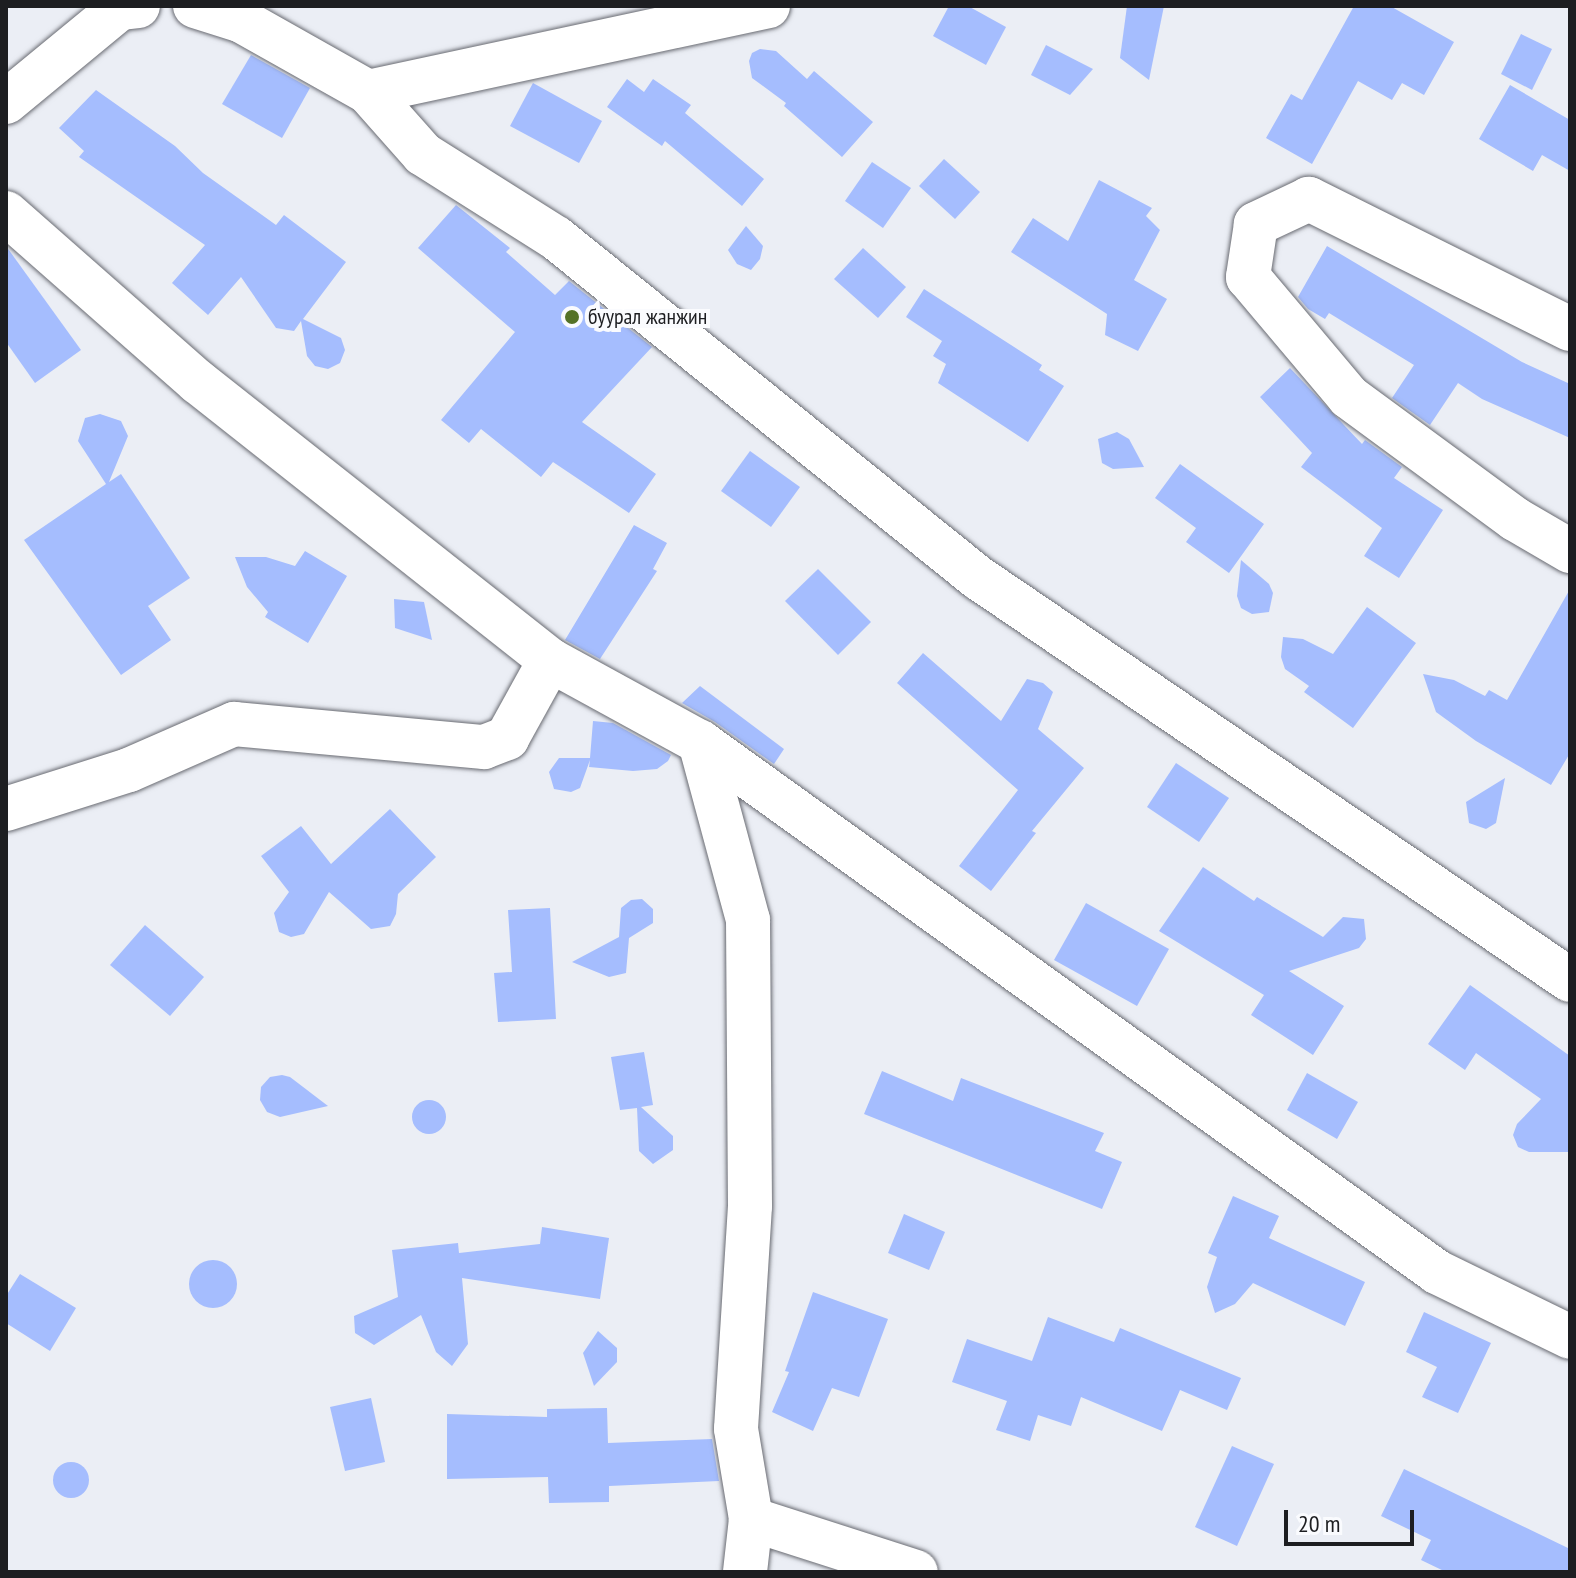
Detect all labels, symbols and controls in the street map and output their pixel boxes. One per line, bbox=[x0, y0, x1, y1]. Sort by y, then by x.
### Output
place label: буурал жанжин bbox=[588, 304, 707, 330]
marker: буурал жанжин bbox=[563, 308, 581, 326]
scale bar bbox=[1288, 1494, 1418, 1544]
text: 20 m bbox=[1298, 1508, 1340, 1539]

